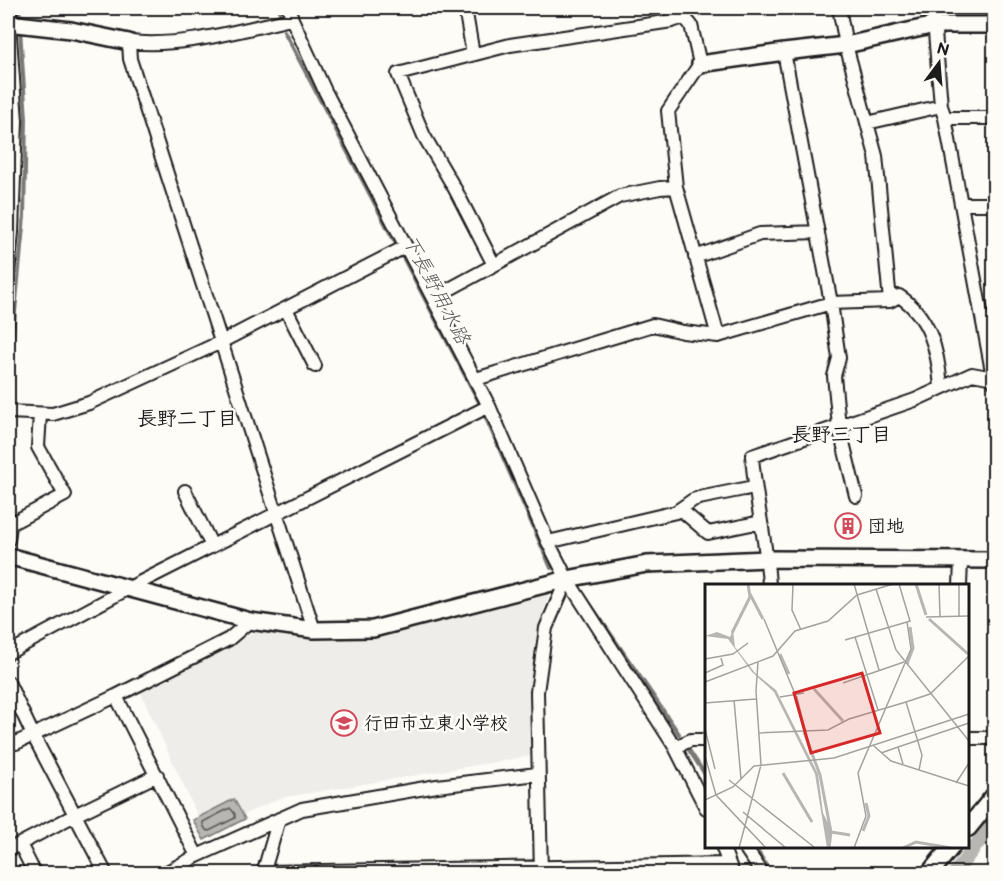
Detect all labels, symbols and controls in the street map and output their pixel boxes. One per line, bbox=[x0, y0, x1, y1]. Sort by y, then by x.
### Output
north arrow bbox=[909, 33, 969, 93]
text: N bbox=[934, 39, 951, 61]
water label: 下長野用水路 bbox=[397, 231, 475, 349]
district label: 長野二丁目 bbox=[137, 407, 237, 431]
district label: 長野三丁目 bbox=[791, 423, 891, 447]
building icon: 団地 bbox=[833, 511, 863, 541]
place label: 団地 bbox=[868, 516, 904, 537]
inset map bbox=[705, 584, 969, 848]
school or university icon: 行田市立東小学校 bbox=[329, 708, 359, 738]
place label: 行田市立東小学校 bbox=[364, 713, 508, 734]

